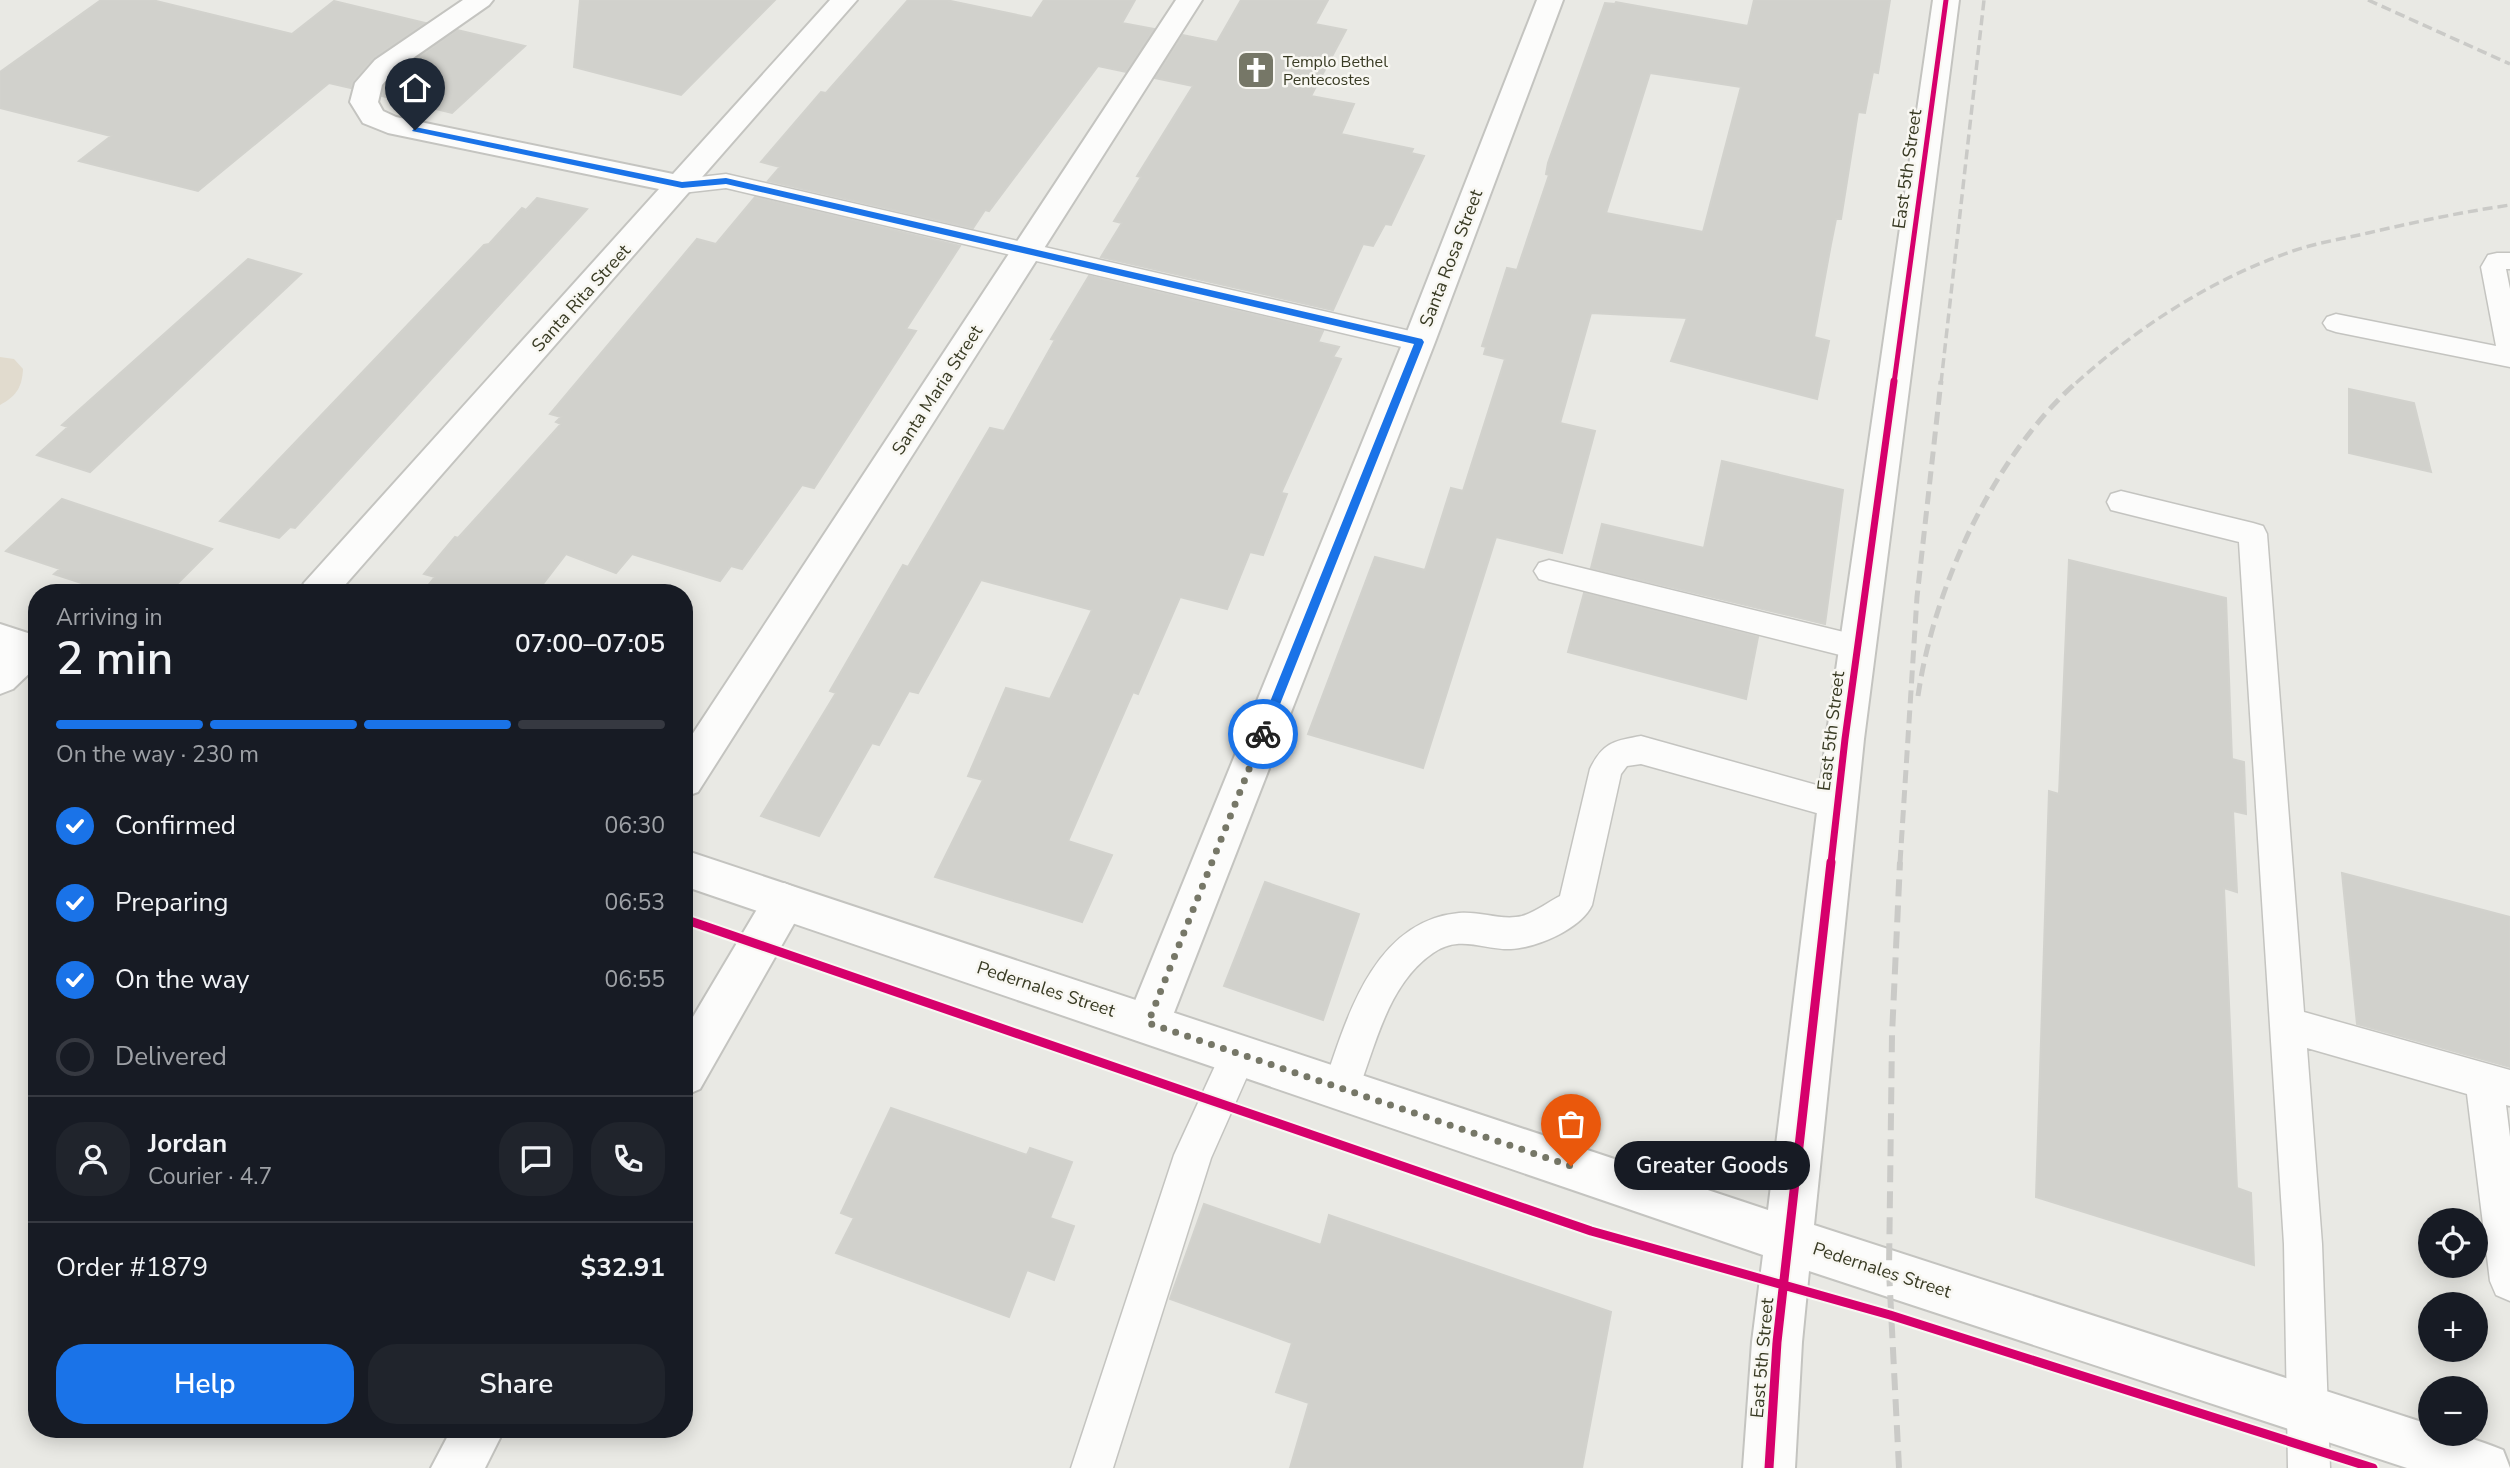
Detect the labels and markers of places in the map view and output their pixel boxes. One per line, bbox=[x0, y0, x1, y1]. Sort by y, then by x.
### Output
church icon: Templo Bethel Pentecostes bbox=[1235, 49, 1277, 91]
place label: Templo Bethel Pentecostes bbox=[1283, 51, 1388, 91]
pin bbox=[385, 58, 445, 130]
pin bbox=[1541, 1094, 1601, 1166]
callout: Greater Goods bbox=[1613, 1142, 1809, 1190]

